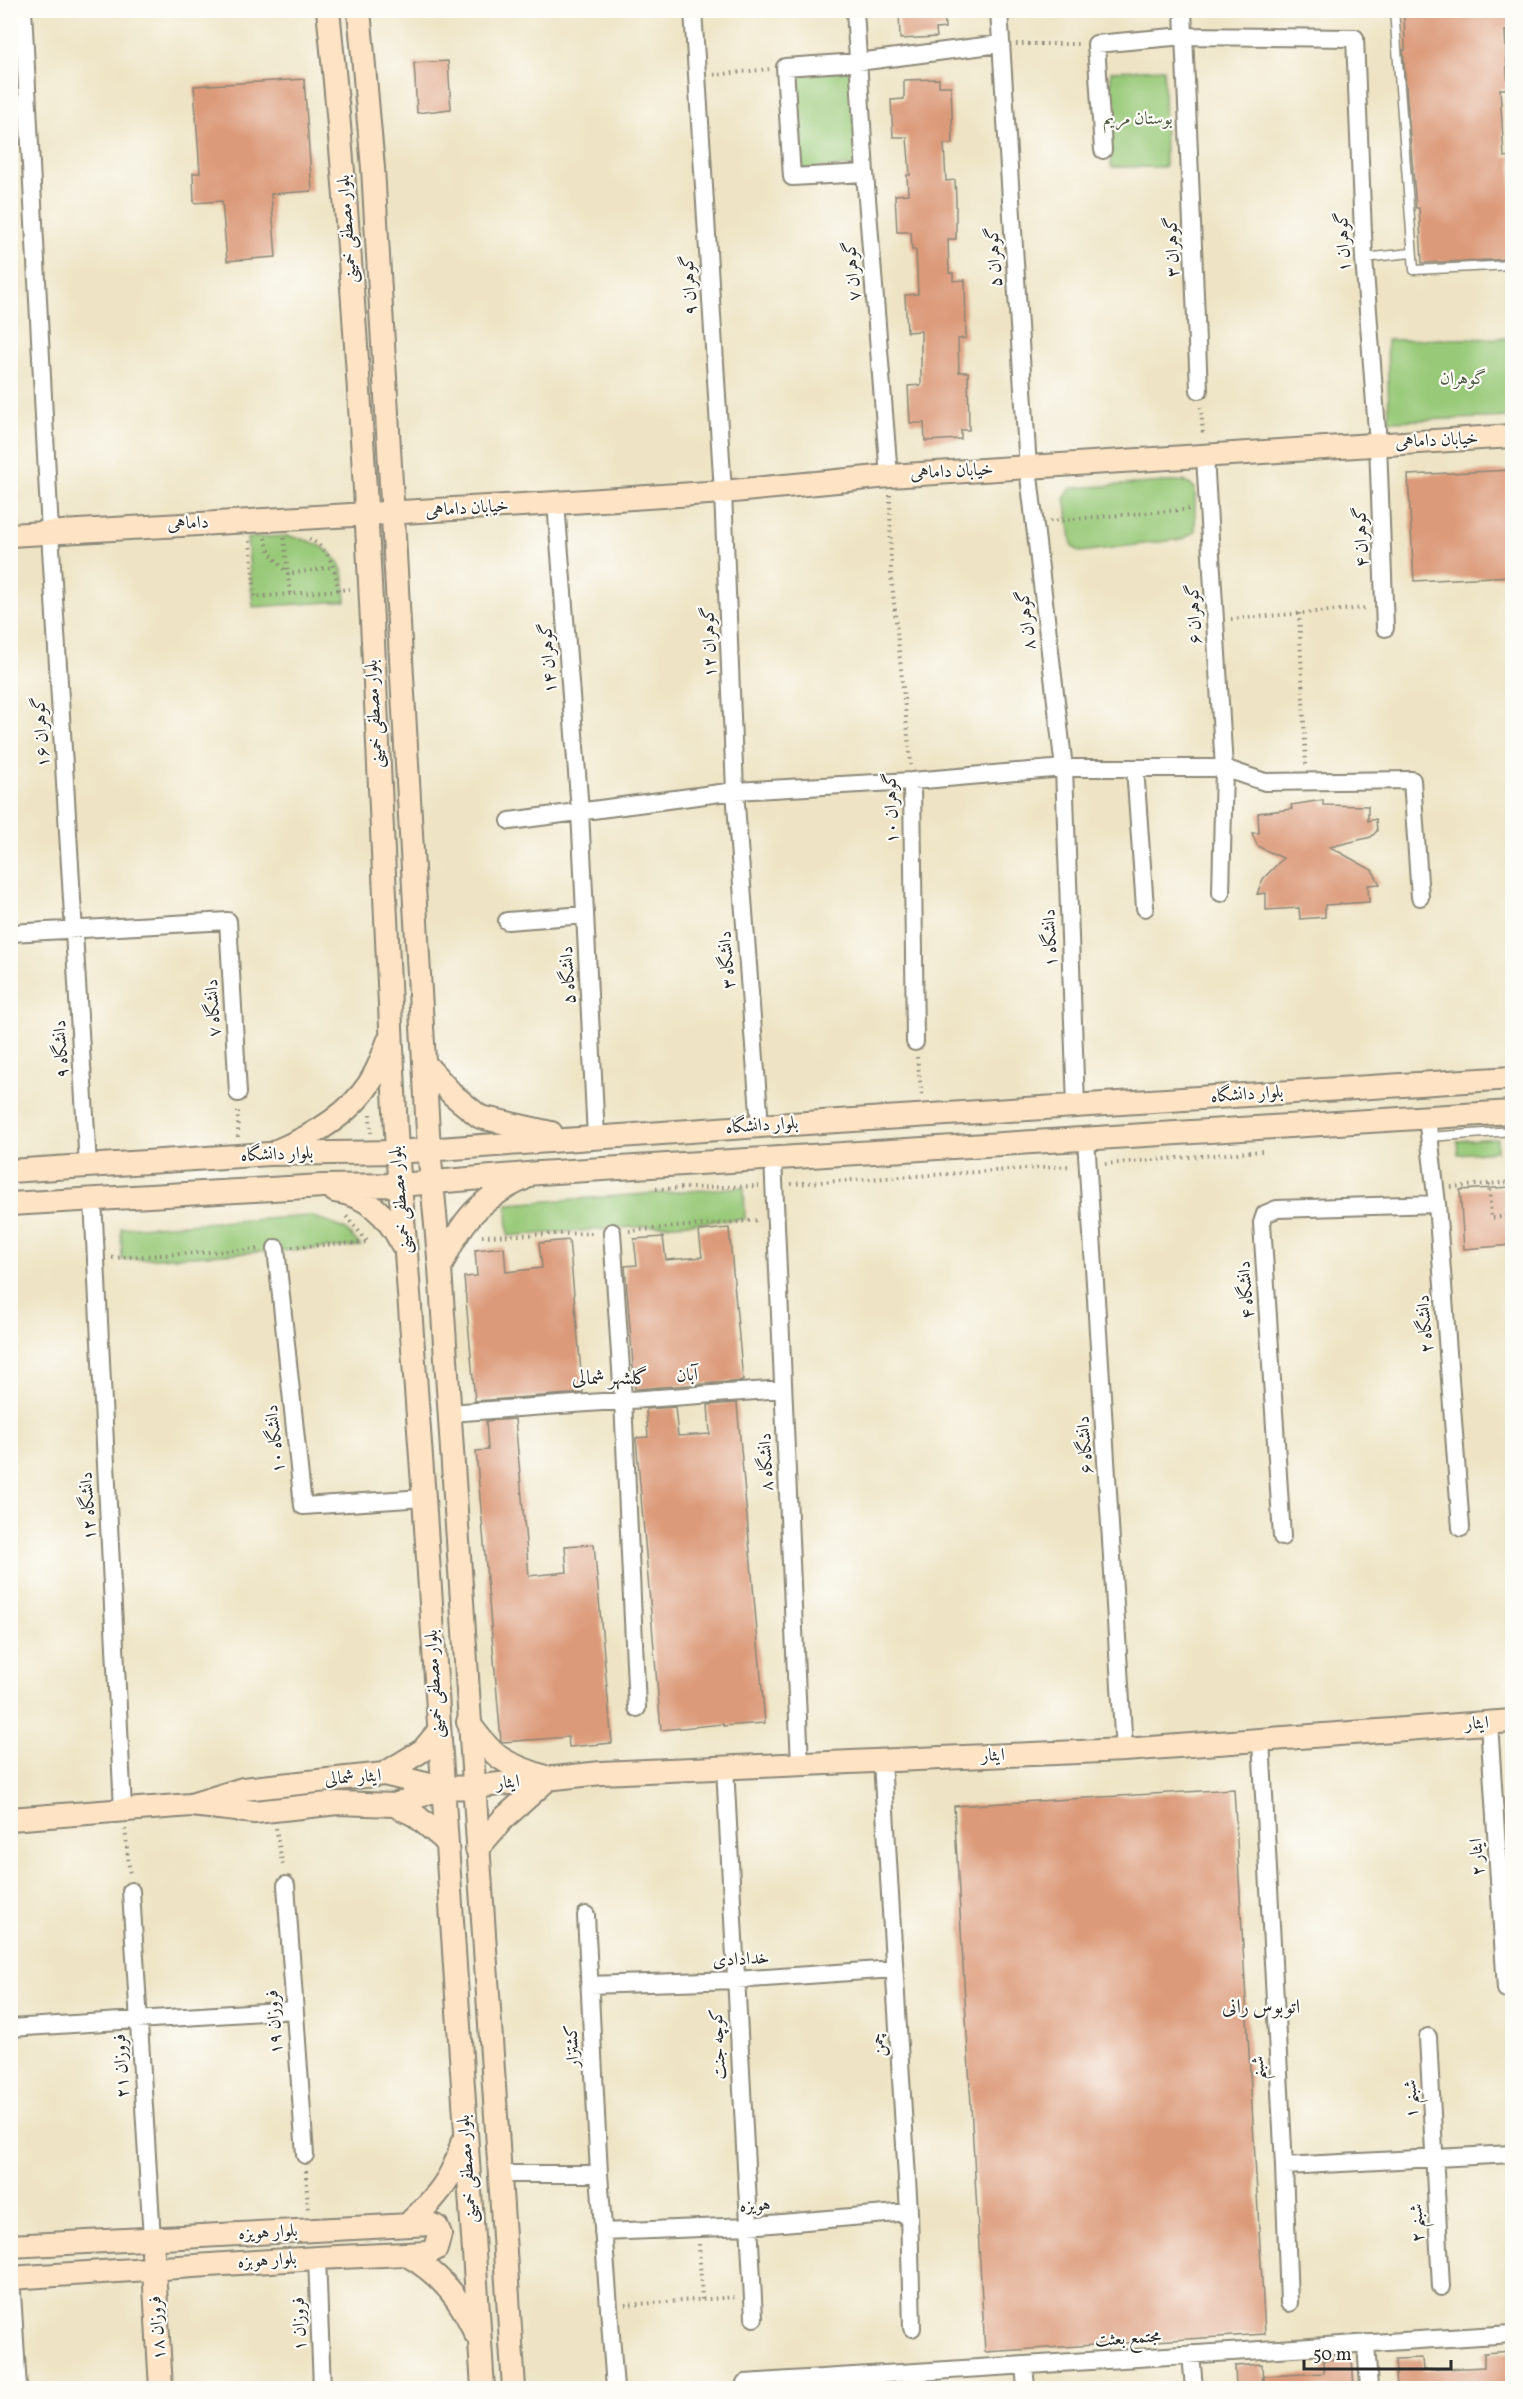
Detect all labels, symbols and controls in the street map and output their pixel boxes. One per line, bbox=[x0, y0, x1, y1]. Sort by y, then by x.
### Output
park label: بوستان مریم bbox=[1103, 107, 1173, 134]
street label: بلوار مصطفی خمینی bbox=[332, 174, 364, 284]
street label: گوهران ۱ bbox=[1330, 211, 1358, 273]
street label: گوهران ۳ bbox=[1159, 216, 1187, 278]
street label: گوهران ۵ bbox=[980, 226, 1010, 288]
street label: گوهران ۷ bbox=[838, 240, 868, 302]
street label: گوهران ۹ bbox=[675, 254, 705, 316]
park label: گوهران bbox=[1440, 367, 1486, 392]
street label: خیابان داماهی bbox=[1395, 426, 1479, 456]
street label: خیابان داماهی bbox=[910, 457, 994, 487]
street label: خیابان داماهی bbox=[425, 494, 509, 524]
street label: گوهران ۴ bbox=[1348, 506, 1376, 568]
street label: داماهی bbox=[167, 510, 209, 538]
street label: گوهران ۶ bbox=[1181, 583, 1209, 645]
street label: گوهران ۸ bbox=[1011, 588, 1043, 652]
street label: گوهران ۱۲ bbox=[696, 606, 724, 678]
street label: گوهران ۱۴ bbox=[534, 622, 564, 694]
street label: بلوار مصطفی خمینی bbox=[360, 659, 390, 769]
street label: گوهران ۱۶ bbox=[27, 696, 57, 768]
street label: گوهران ۱۰ bbox=[878, 772, 906, 844]
street label: دانشگاه ۱ bbox=[1036, 908, 1065, 968]
street label: دانشگاه ۳ bbox=[712, 930, 743, 990]
street label: دانشگاه ۵ bbox=[554, 945, 583, 1005]
street label: دانشگاه ۷ bbox=[199, 978, 228, 1038]
street label: دانشگاه ۹ bbox=[47, 1019, 76, 1079]
street label: بلوار دانشگاه bbox=[1210, 1079, 1284, 1110]
street label: بلوار دانشگاه bbox=[725, 1110, 799, 1141]
street label: بلوار دانشگاه bbox=[240, 1140, 314, 1169]
street label: بلوار مصطفی خمینی bbox=[384, 1145, 418, 1255]
street label: دانشگاه ۴ bbox=[1231, 1260, 1262, 1320]
street label: دانشگاه ۲ bbox=[1410, 1294, 1441, 1354]
street label: آبان bbox=[675, 1363, 701, 1389]
district label: گلشهر شمالی bbox=[572, 1365, 648, 1393]
street label: دانشگاه ۱۰ bbox=[259, 1403, 292, 1475]
street label: دانشگاه ۶ bbox=[1070, 1415, 1101, 1475]
street label: دانشگاه ۸ bbox=[752, 1432, 781, 1492]
street label: دانشگاه ۱۲ bbox=[74, 1471, 103, 1541]
street label: بلوار مصطفی خمینی bbox=[420, 1629, 450, 1739]
street label: ایثار bbox=[1462, 1711, 1490, 1737]
street label: ایثار bbox=[979, 1743, 1005, 1769]
street label: ایثار شمالی bbox=[324, 1764, 382, 1792]
street label: ایثار bbox=[493, 1769, 521, 1797]
street label: ایثار ۲ bbox=[1464, 1837, 1492, 1877]
street label: خدادادی bbox=[712, 1946, 770, 1974]
street label: فروزان ۱۹ bbox=[260, 1989, 290, 2055]
district label: اتوبوس رانی bbox=[1222, 1994, 1300, 2022]
street label: کوچه جنت bbox=[705, 2008, 733, 2080]
street label: کشتزار bbox=[559, 2024, 587, 2070]
street label: چمن bbox=[866, 2032, 892, 2058]
street label: فروزان ۲۱ bbox=[108, 2033, 136, 2099]
street label: شبنم bbox=[1246, 2055, 1276, 2081]
street label: شبنم ۱ bbox=[1399, 2079, 1429, 2119]
street label: بلوار مصطفی خمینی bbox=[452, 2114, 484, 2224]
street label: هویزه bbox=[739, 2192, 771, 2220]
street label: شبنم ۲ bbox=[1405, 2203, 1435, 2243]
street label: بلوار هویزه bbox=[238, 2219, 298, 2247]
street label: بلوار هوبزه bbox=[236, 2246, 298, 2276]
street label: فروزان ۱۸ bbox=[143, 2295, 173, 2361]
street label: فروزان ۱ bbox=[287, 2296, 313, 2352]
street label: مجتمع بعثت bbox=[1094, 2324, 1162, 2356]
scale bar bbox=[1304, 2333, 1451, 2371]
text: 50 m bbox=[1313, 2343, 1352, 2368]

